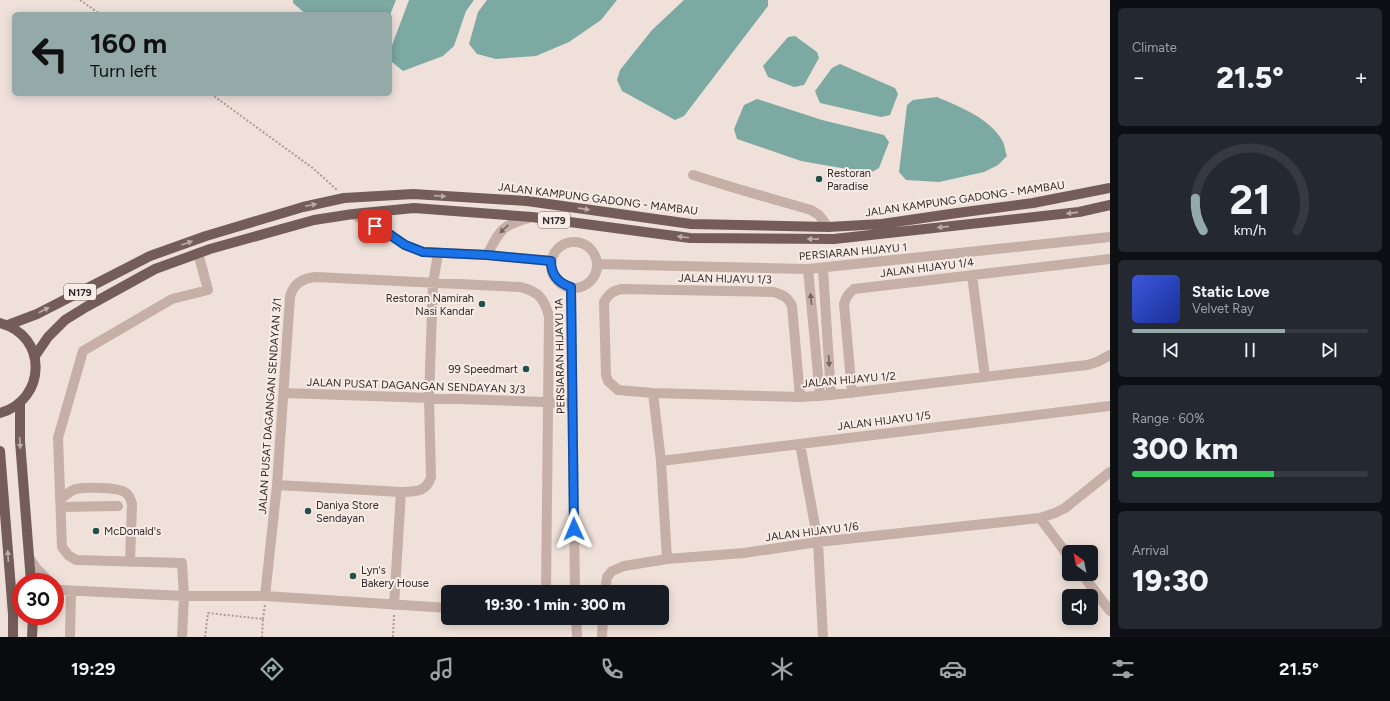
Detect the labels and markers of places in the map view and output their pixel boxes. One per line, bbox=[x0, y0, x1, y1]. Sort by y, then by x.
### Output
place label: Restoran Paradise bbox=[827, 167, 871, 193]
marker: Restoran Paradise bbox=[814, 174, 824, 184]
pin bbox=[358, 209, 392, 243]
place label: Restoran Namirah Nasi Kandar bbox=[386, 292, 474, 318]
marker: Restoran Namirah Nasi Kandar bbox=[477, 299, 487, 309]
place label: 99 Speedmart bbox=[448, 363, 518, 376]
marker: 99 Speedmart bbox=[521, 364, 531, 374]
place label: Daniya Store Sendayan bbox=[316, 499, 379, 525]
marker: Daniya Store Sendayan bbox=[303, 506, 313, 516]
place label: McDonald's bbox=[104, 525, 161, 538]
marker: McDonald's bbox=[91, 526, 101, 536]
place label: Lyn's Bakery House bbox=[361, 564, 429, 590]
marker: Lyn's Bakery House bbox=[348, 571, 358, 581]

